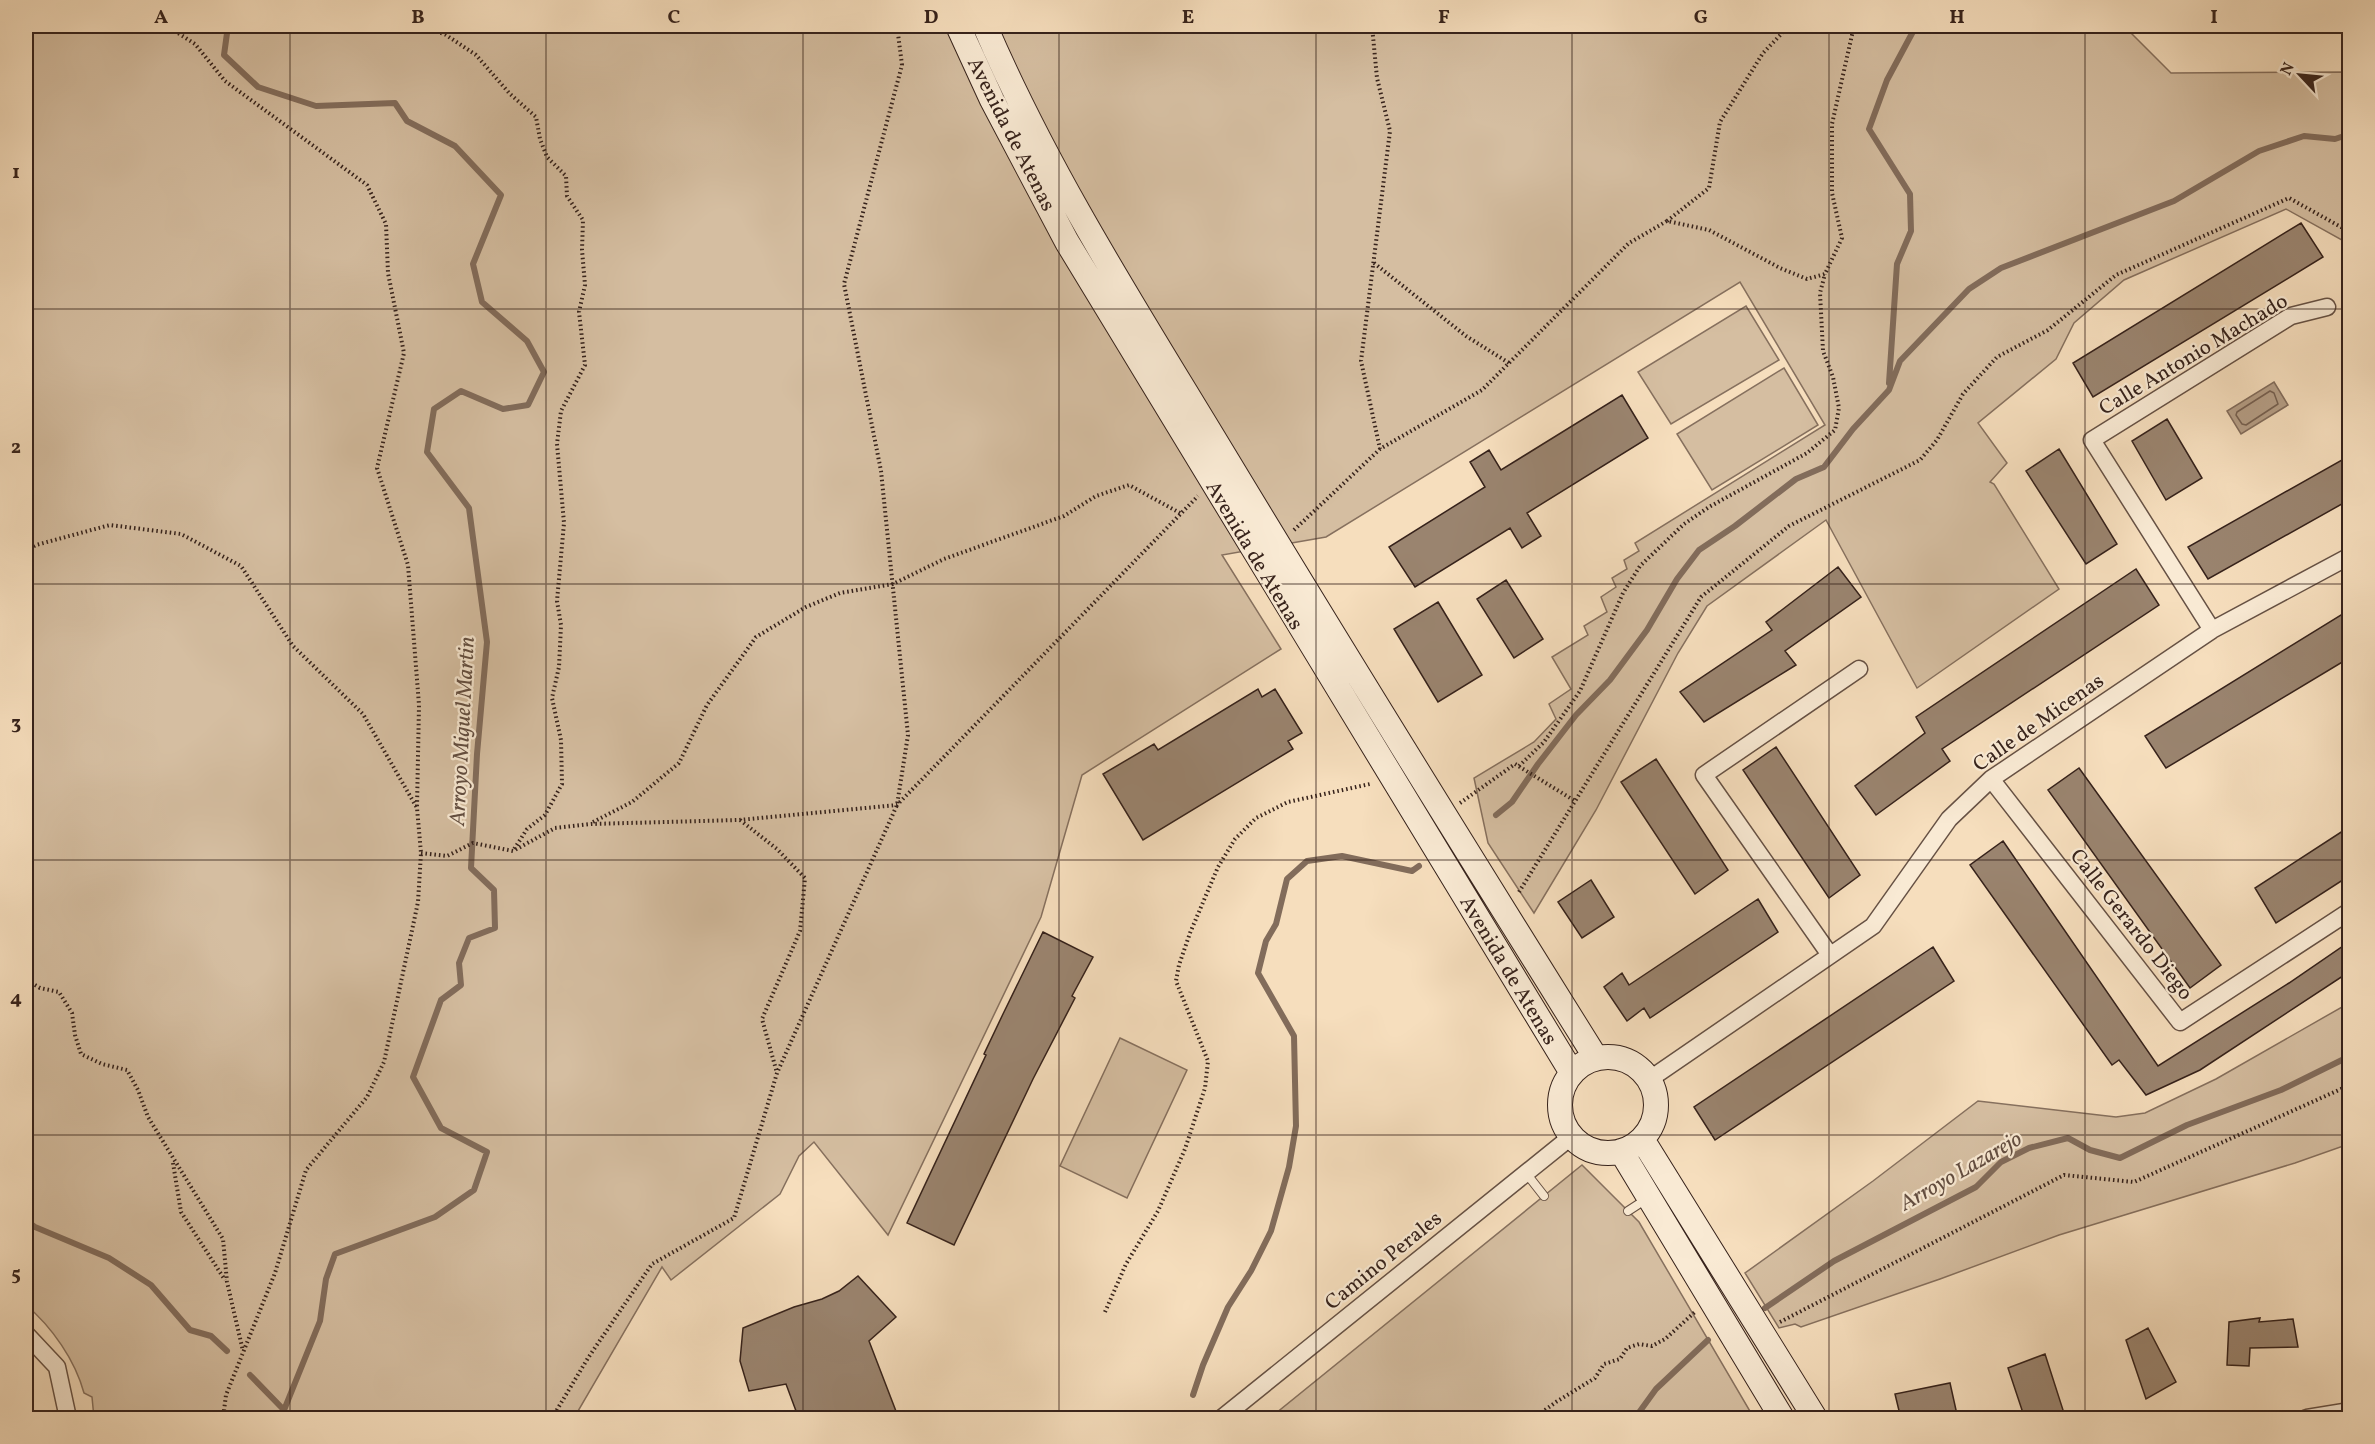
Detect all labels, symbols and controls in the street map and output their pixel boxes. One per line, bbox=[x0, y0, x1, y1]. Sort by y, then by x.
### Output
text: A bbox=[154, 4, 168, 32]
text: B bbox=[411, 4, 425, 32]
text: C bbox=[668, 4, 681, 32]
text: D bbox=[924, 4, 938, 32]
text: E bbox=[1182, 4, 1194, 32]
text: F bbox=[1438, 4, 1450, 32]
text: G bbox=[1694, 4, 1708, 32]
text: H bbox=[1949, 4, 1965, 32]
text: I bbox=[2210, 4, 2218, 32]
north arrow bbox=[2270, 45, 2330, 105]
street label: Avenida de Atenas bbox=[959, 53, 1062, 217]
text: N bbox=[2276, 59, 2301, 79]
text: 1 bbox=[12, 159, 20, 187]
street label: Calle Antonio Machado bbox=[2094, 287, 2294, 423]
text: 2 bbox=[11, 434, 21, 462]
street label: Avenida de Atenas bbox=[1198, 476, 1310, 636]
water label: Arroyo Miguel Martin bbox=[443, 636, 484, 827]
street label: Calle de Micenas bbox=[1967, 667, 2110, 779]
text: 3 bbox=[11, 710, 21, 738]
street label: Calle Gerardo Diego bbox=[2062, 843, 2199, 1007]
street label: Avenida de Atenas bbox=[1452, 891, 1564, 1051]
text: 4 bbox=[10, 985, 22, 1013]
water label: Arroyo Lazarejo bbox=[1893, 1125, 2028, 1220]
street label: Camino Perales bbox=[1319, 1205, 1449, 1317]
text: 5 bbox=[11, 1261, 21, 1289]

